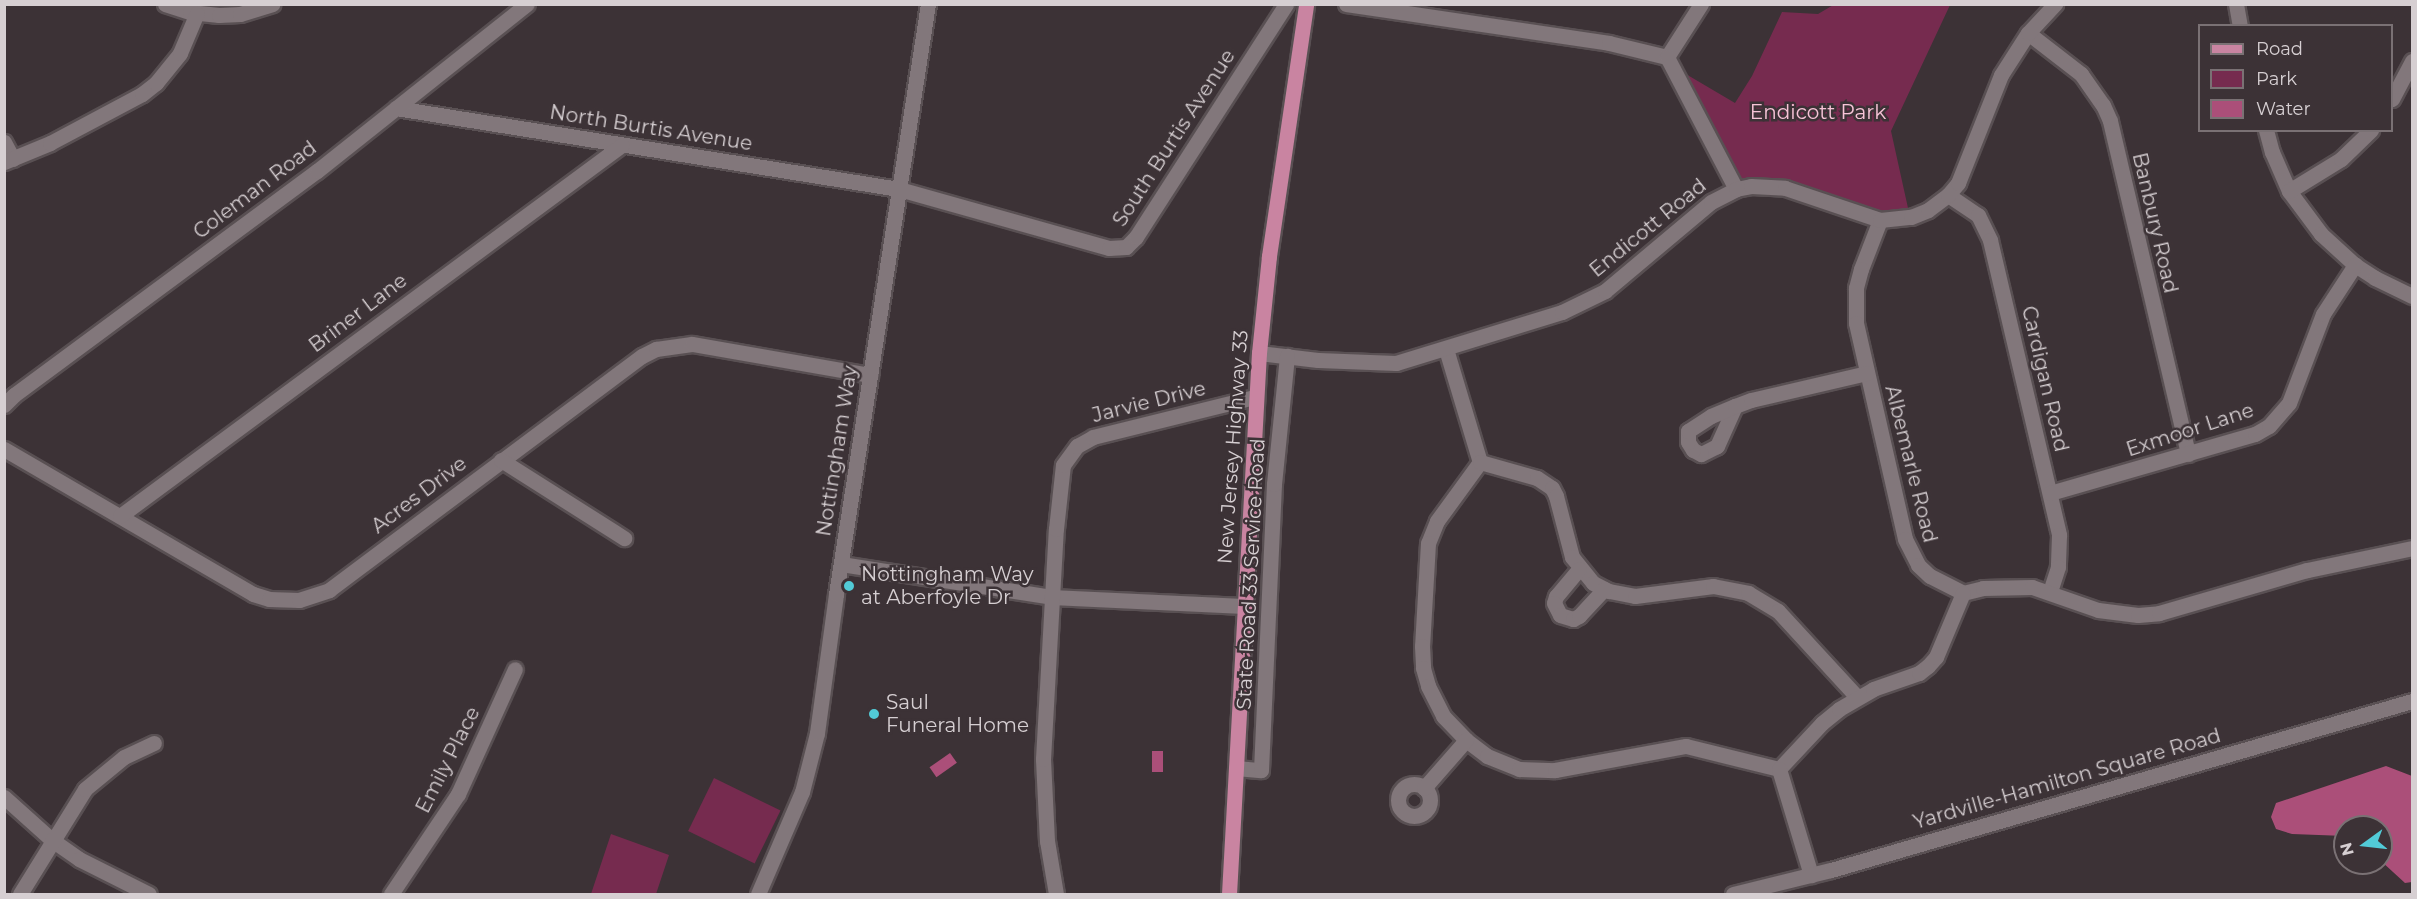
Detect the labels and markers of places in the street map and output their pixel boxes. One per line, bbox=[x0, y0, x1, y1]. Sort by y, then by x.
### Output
place label: Nottingham Way at Aberfoyle Dr bbox=[861, 562, 1034, 609]
marker: Nottingham Way at Aberfoyle Dr bbox=[842, 579, 856, 593]
place label: Saul Funeral Home bbox=[886, 690, 1029, 737]
marker: Saul Funeral Home bbox=[867, 707, 881, 721]

